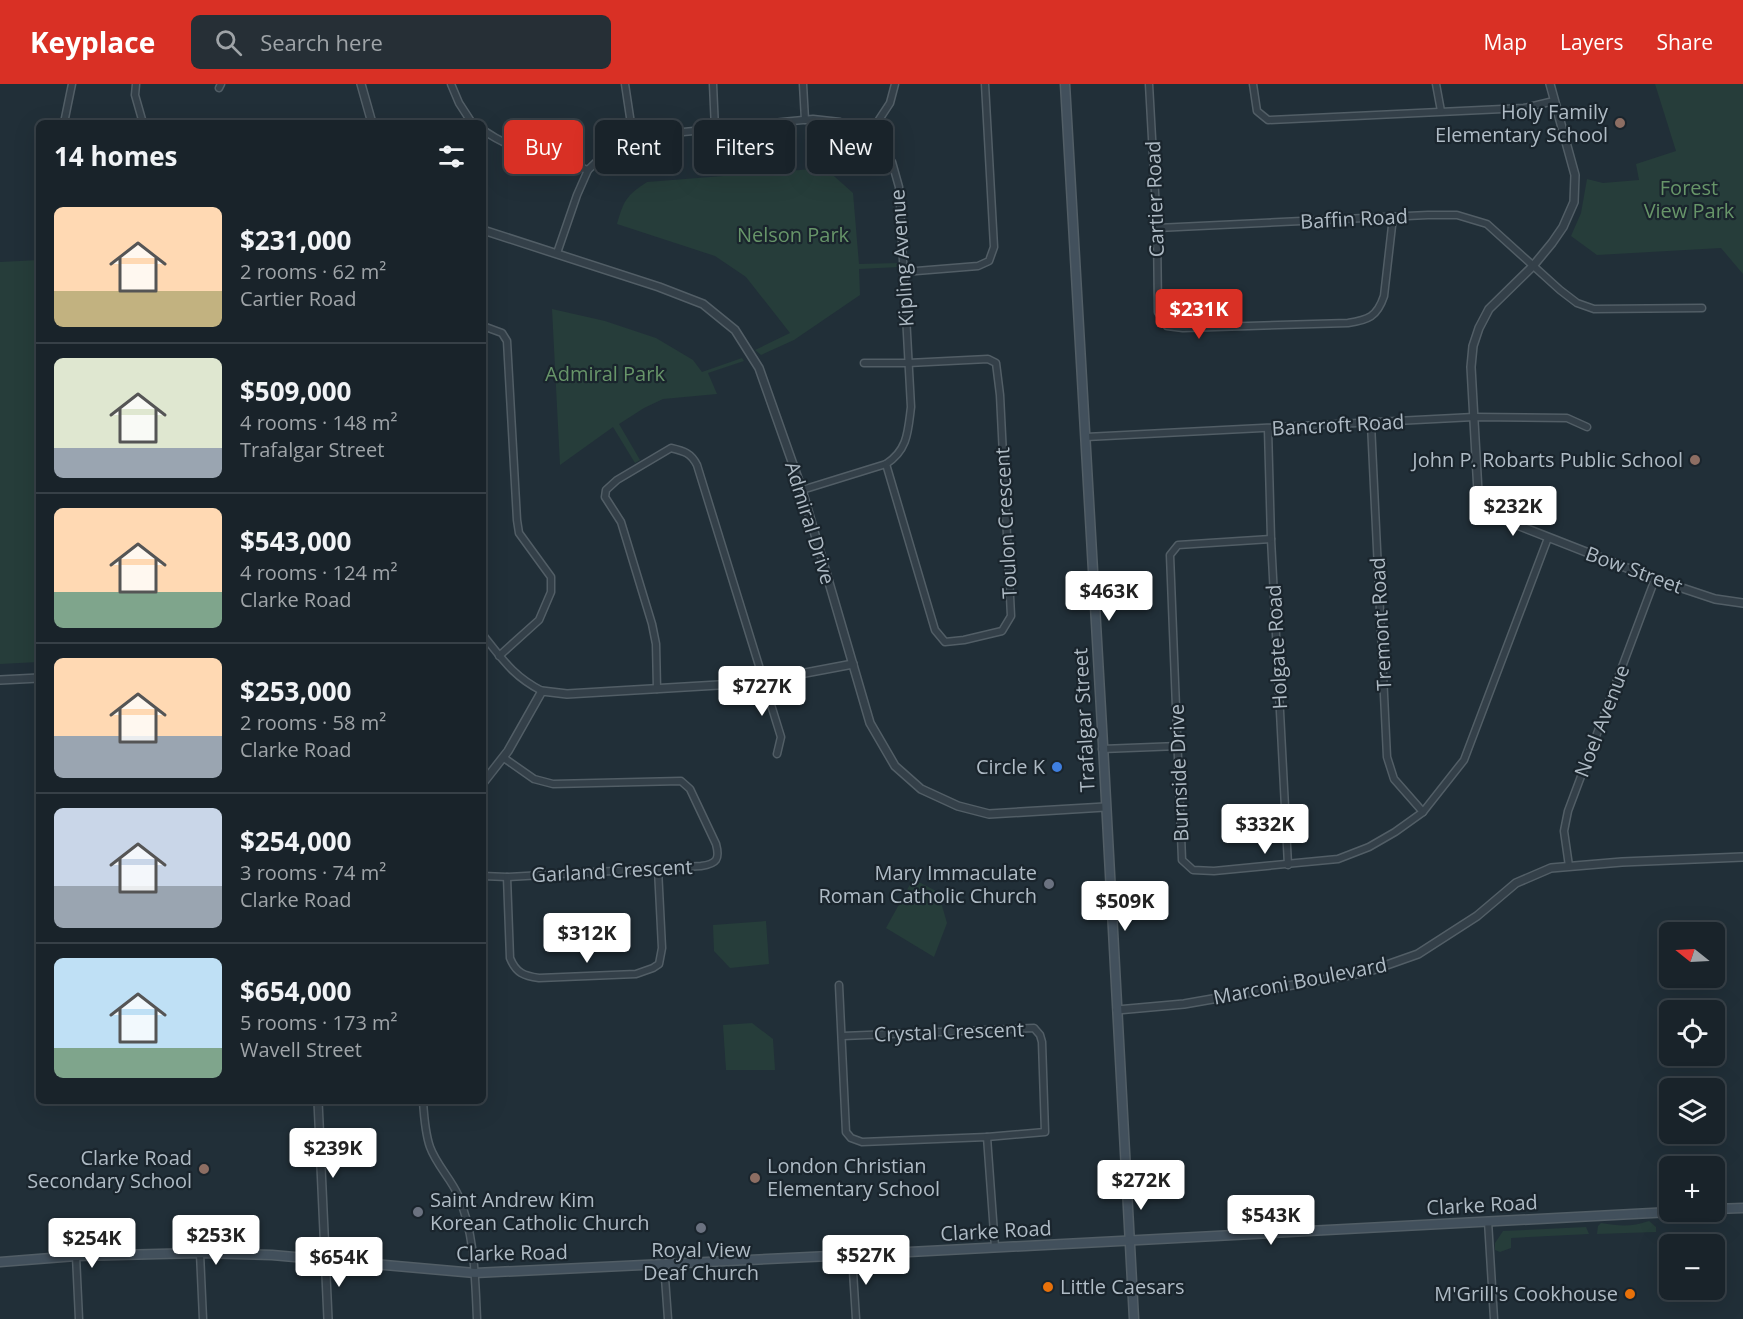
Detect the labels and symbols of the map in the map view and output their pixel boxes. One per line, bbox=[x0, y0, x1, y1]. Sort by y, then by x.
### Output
place label: Holy Family Elementary School bbox=[1435, 98, 1609, 148]
marker: Holy Family Elementary School bbox=[1613, 116, 1627, 130]
street label: Cartier Road bbox=[1139, 140, 1170, 258]
park label: Forest View Park bbox=[1644, 174, 1735, 224]
street label: Kipling Avenue bbox=[883, 188, 920, 328]
street label: Baffin Road bbox=[1299, 202, 1408, 235]
park label: Nelson Park bbox=[737, 221, 850, 248]
pin: $231K bbox=[1157, 289, 1241, 340]
park label: Admiral Park bbox=[545, 360, 665, 387]
street label: Bancroft Road bbox=[1271, 408, 1405, 441]
place label: John P. Robarts Public School bbox=[1410, 446, 1683, 473]
street label: Toulon Crescent bbox=[988, 447, 1023, 599]
marker: John P. Robarts Public School bbox=[1688, 453, 1702, 467]
street label: Admiral Drive bbox=[779, 458, 842, 587]
pin: $232K bbox=[1471, 486, 1555, 537]
street label: Bow Street bbox=[1582, 539, 1686, 600]
street label: Tremont Road bbox=[1364, 557, 1397, 691]
pin: $463K bbox=[1067, 571, 1151, 622]
street label: Holgate Road bbox=[1260, 584, 1293, 710]
street label: Trafalgar Street bbox=[1066, 647, 1101, 793]
street label: Noel Avenue bbox=[1568, 661, 1635, 781]
pin: $727K bbox=[720, 666, 804, 717]
street label: Burnside Drive bbox=[1163, 704, 1194, 842]
place label: Circle K bbox=[976, 753, 1046, 780]
marker: Circle K bbox=[1050, 760, 1064, 774]
pin: $332K bbox=[1223, 804, 1307, 855]
street label: Garland Crescent bbox=[531, 853, 693, 888]
place label: Mary Immaculate Roman Catholic Church bbox=[818, 859, 1037, 909]
marker: Mary Immaculate Roman Catholic Church bbox=[1042, 877, 1056, 891]
pin: $509K bbox=[1083, 881, 1167, 932]
pin: $312K bbox=[545, 913, 629, 964]
north arrow bbox=[1659, 922, 1725, 988]
street label: Marconi Boulevard bbox=[1211, 950, 1389, 1011]
street label: Crystal Crescent bbox=[873, 1015, 1025, 1048]
pin: $239K bbox=[291, 1128, 375, 1179]
place label: Clarke Road Secondary School bbox=[27, 1144, 192, 1194]
place label: London Christian Elementary School bbox=[767, 1152, 940, 1202]
pin: $272K bbox=[1099, 1160, 1183, 1211]
marker: Clarke Road Secondary School bbox=[197, 1162, 211, 1176]
marker: London Christian Elementary School bbox=[748, 1171, 762, 1185]
place label: Saint Andrew Kim Korean Catholic Church bbox=[430, 1186, 649, 1236]
street label: Clarke Road bbox=[1426, 1188, 1538, 1221]
pin: $543K bbox=[1229, 1195, 1313, 1246]
marker: Saint Andrew Kim Korean Catholic Church bbox=[411, 1205, 425, 1219]
street label: Clarke Road bbox=[940, 1214, 1052, 1247]
pin: $253K bbox=[174, 1215, 258, 1266]
pin: $254K bbox=[50, 1218, 134, 1269]
marker: Royal View Deaf Church bbox=[694, 1221, 708, 1235]
pin: $527K bbox=[824, 1235, 908, 1286]
place label: Royal View Deaf Church bbox=[643, 1236, 759, 1286]
pin: $654K bbox=[297, 1237, 381, 1288]
street label: Clarke Road bbox=[456, 1238, 568, 1267]
place label: Little Caesars bbox=[1060, 1273, 1185, 1300]
marker: Little Caesars bbox=[1041, 1280, 1055, 1294]
place label: M'Grill's Cookhouse bbox=[1434, 1280, 1618, 1307]
marker: M'Grill's Cookhouse bbox=[1623, 1287, 1637, 1301]

